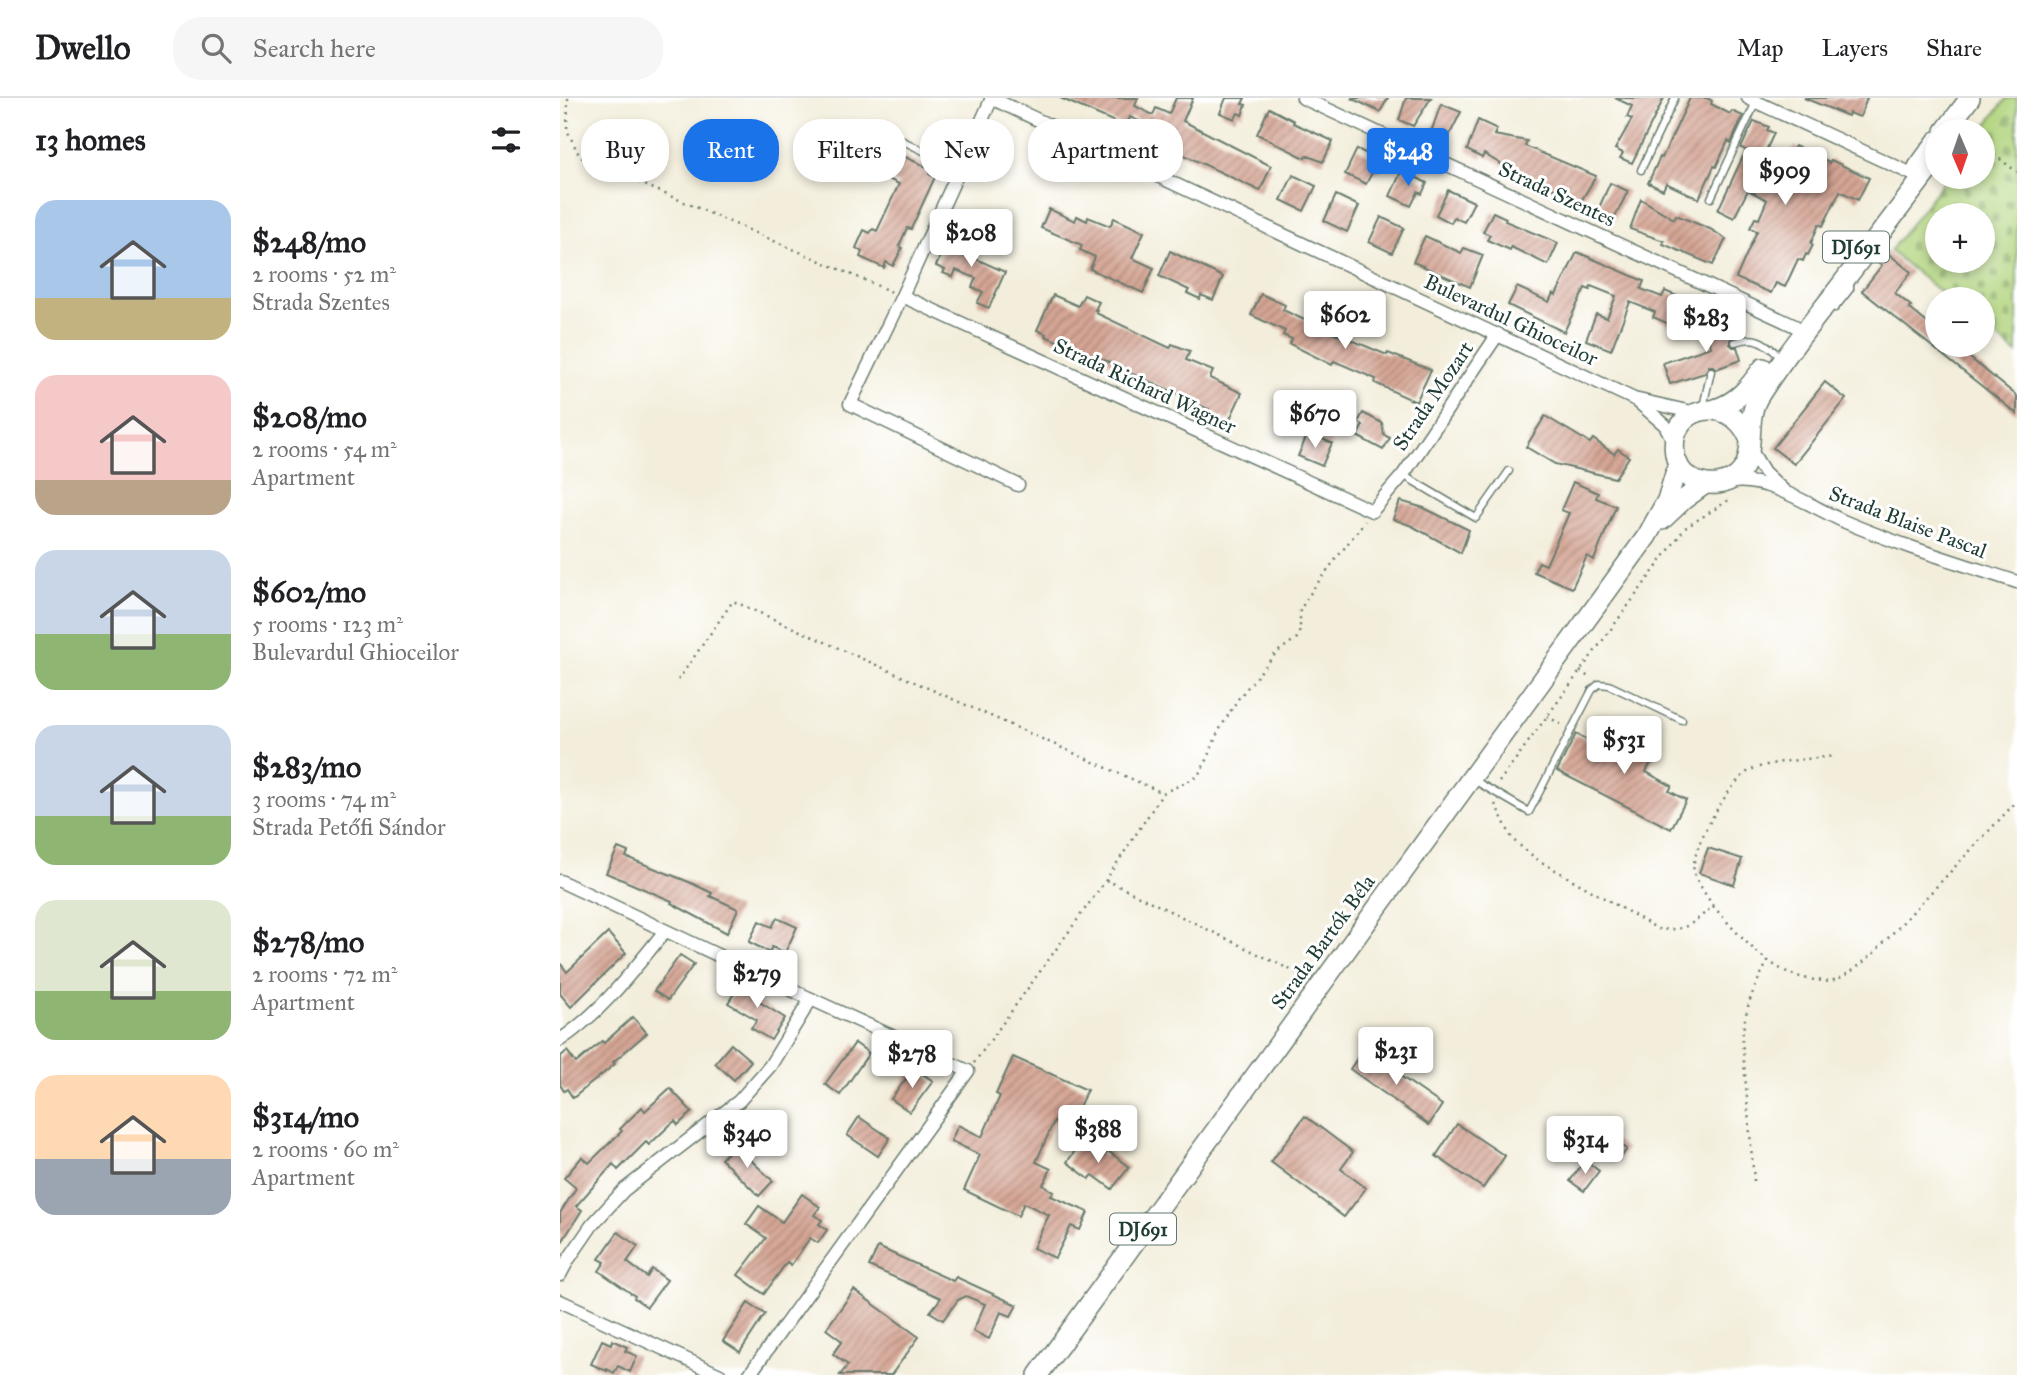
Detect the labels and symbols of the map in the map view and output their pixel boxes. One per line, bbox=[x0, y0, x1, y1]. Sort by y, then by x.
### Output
north arrow bbox=[1925, 119, 1995, 189]
pin: $248 bbox=[1367, 129, 1449, 188]
pin: $909 bbox=[1744, 148, 1826, 207]
street label: Strada Szentes bbox=[1494, 156, 1620, 232]
pin: $208 bbox=[930, 209, 1012, 269]
road number: DJ691 bbox=[1823, 232, 1889, 262]
street label: Bulevardul Ghioceilor bbox=[1420, 268, 1602, 372]
pin: $602 bbox=[1304, 292, 1386, 351]
pin: $283 bbox=[1665, 294, 1747, 354]
street label: Strada Richard Wagner bbox=[1050, 332, 1241, 440]
street label: Strada Mozart bbox=[1387, 336, 1479, 456]
pin: $670 bbox=[1274, 390, 1356, 450]
street label: Strada Blaise Pascal bbox=[1825, 480, 1991, 564]
pin: $531 bbox=[1583, 716, 1665, 776]
street label: Strada Bartók Béla bbox=[1265, 869, 1381, 1015]
pin: $279 bbox=[716, 950, 798, 1010]
pin: $231 bbox=[1355, 1028, 1437, 1087]
pin: $278 bbox=[871, 1030, 953, 1090]
pin: $388 bbox=[1057, 1105, 1139, 1165]
pin: $340 bbox=[706, 1110, 788, 1170]
pin: $314 bbox=[1544, 1116, 1626, 1176]
road number: DJ691 bbox=[1110, 1214, 1176, 1245]

